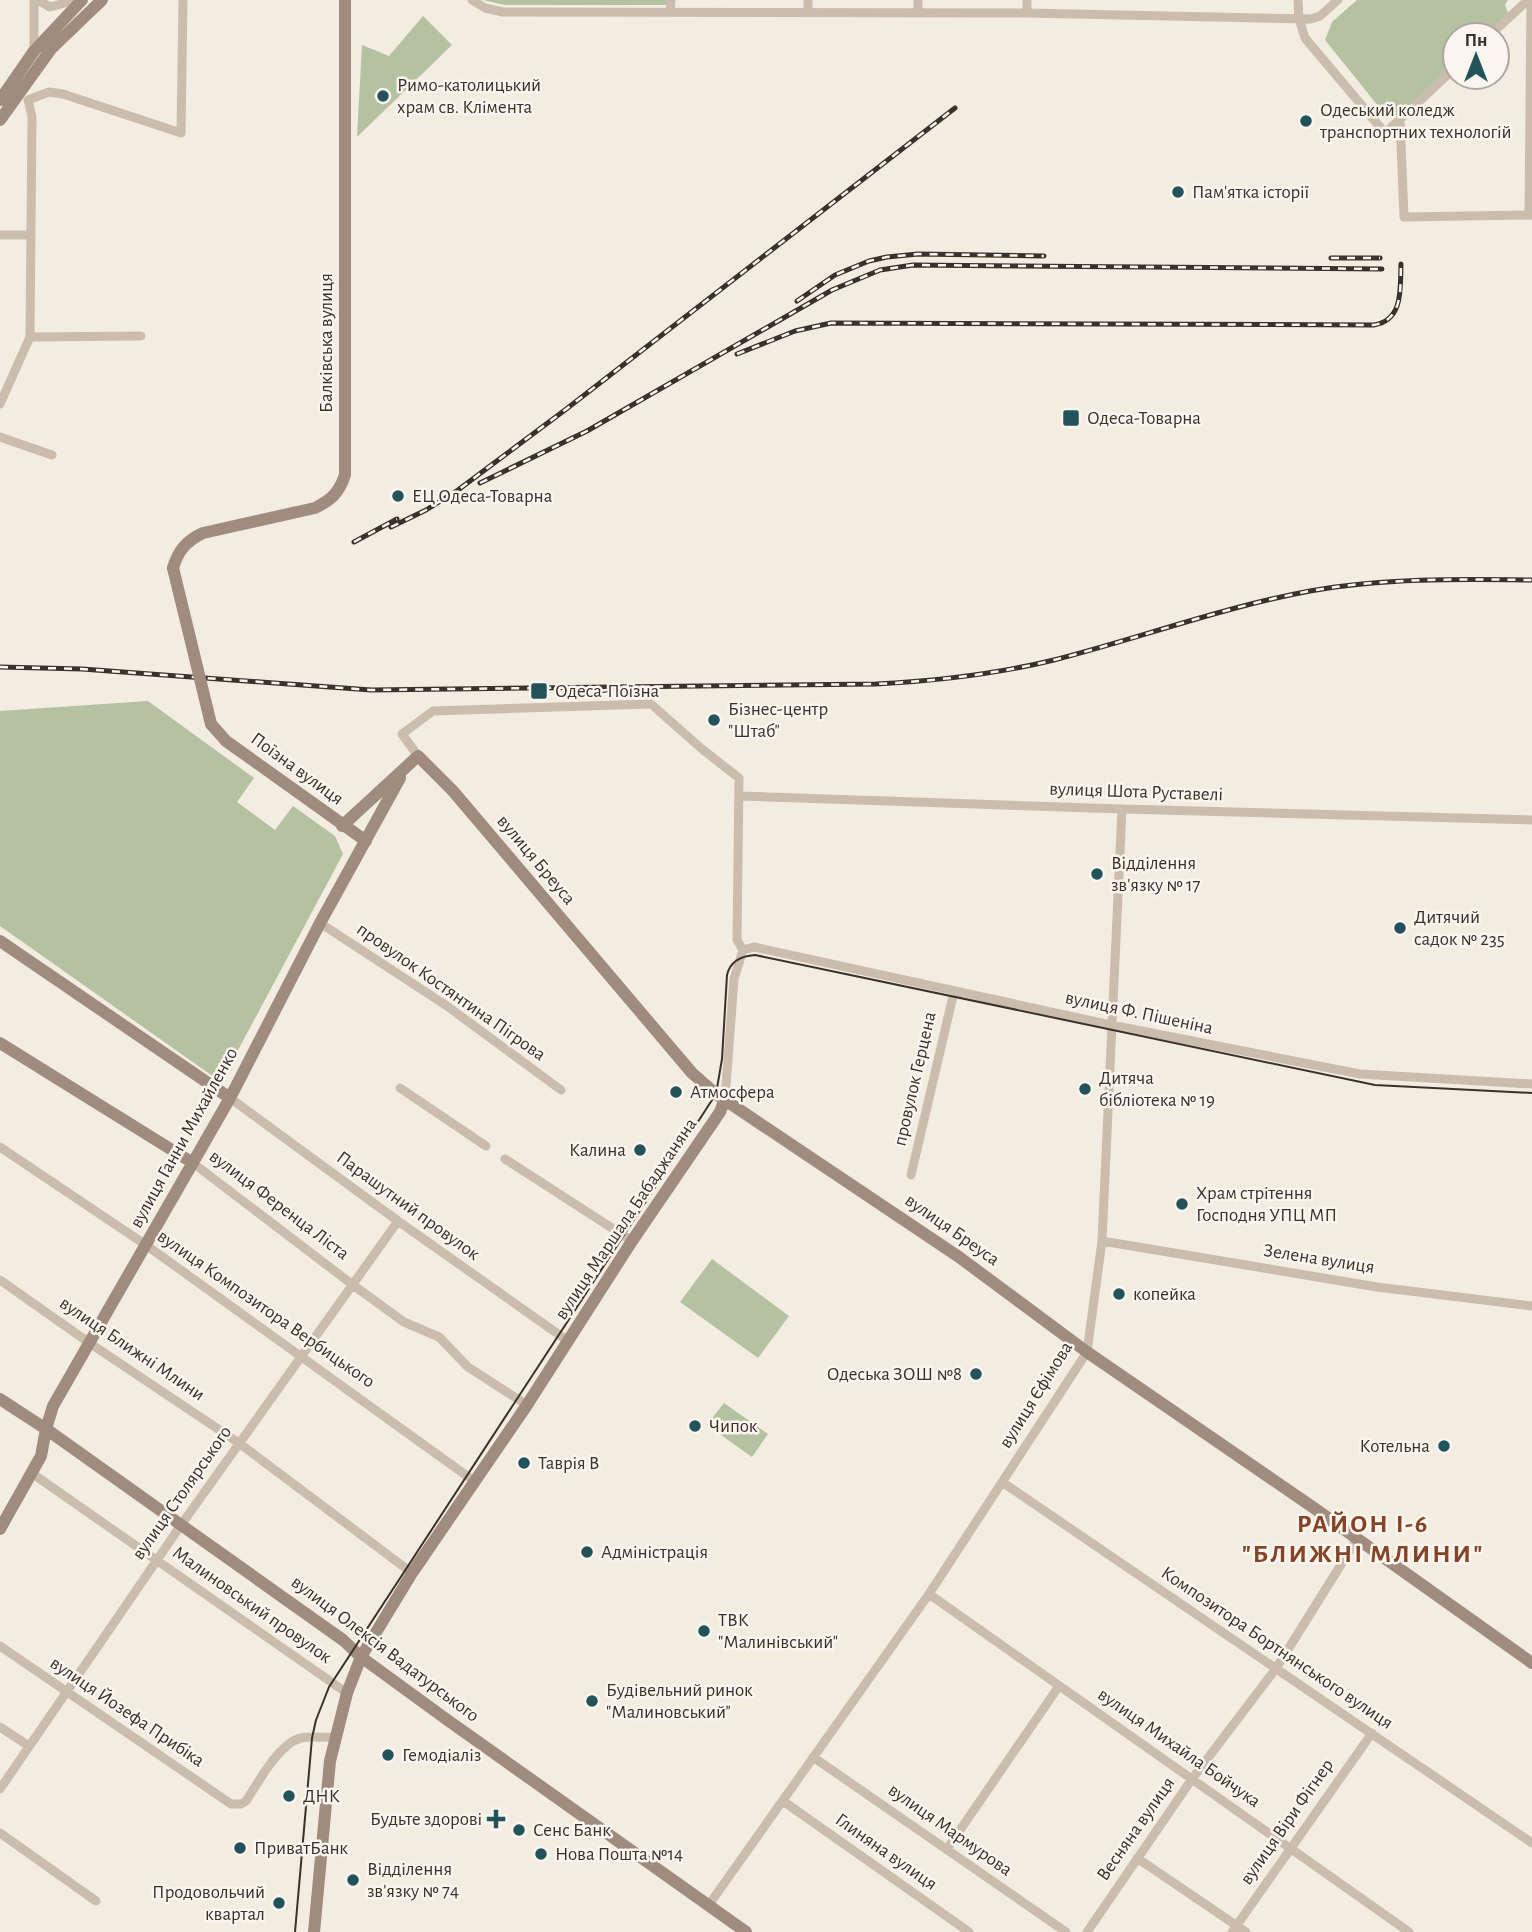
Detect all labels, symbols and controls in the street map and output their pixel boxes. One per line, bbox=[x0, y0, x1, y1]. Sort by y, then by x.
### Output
north arrow bbox=[1441, 21, 1511, 91]
text: Пн bbox=[1464, 31, 1488, 50]
place label: Римо-католицький храм св. Клімента bbox=[397, 76, 541, 117]
marker: Римо-католицький храм св. Клімента bbox=[375, 88, 391, 104]
place label: Одеський коледж транспортних технологій bbox=[1319, 101, 1512, 142]
marker: Одеський коледж транспортних технологій bbox=[1298, 113, 1314, 129]
place label: Пам'ятка історії bbox=[1192, 183, 1309, 202]
marker: Пам'ятка історії bbox=[1170, 184, 1186, 200]
street label: Балківська вулиця bbox=[317, 273, 336, 413]
marker: Одеса-Товарна bbox=[1061, 408, 1081, 428]
place label: Одеса-Товарна bbox=[1087, 409, 1201, 428]
place label: ЕЦ Одеса-Товарна bbox=[412, 487, 553, 506]
marker: ЕЦ Одеса-Товарна bbox=[390, 488, 406, 504]
marker: Одеса-Поїзна bbox=[529, 681, 549, 701]
place label: Одеса-Поїзна bbox=[555, 682, 660, 701]
place label: Бізнес-центр "Штаб" bbox=[728, 700, 828, 741]
marker: Бізнес-центр "Штаб" bbox=[706, 712, 722, 728]
street label: Поїзна вулиця bbox=[247, 729, 347, 809]
street label: вулиця Шота Руставелі bbox=[1049, 779, 1223, 805]
street label: вулиця Бреуса bbox=[493, 812, 579, 909]
place label: Відділення зв'язку № 17 bbox=[1111, 854, 1201, 895]
marker: Відділення зв'язку № 17 bbox=[1089, 866, 1105, 882]
place label: Дитячий садок № 235 bbox=[1414, 908, 1505, 949]
street label: провулок Костянтина Пігрова bbox=[353, 919, 549, 1065]
marker: Дитячий садок № 235 bbox=[1392, 920, 1408, 936]
street label: вулиця Ф. Пішеніна bbox=[1063, 988, 1215, 1038]
street label: провулок Герцена bbox=[890, 1010, 940, 1148]
street label: вулиця Ганни Михайленко bbox=[127, 1045, 241, 1231]
place label: Дитяча бібліотека № 19 bbox=[1099, 1069, 1215, 1110]
marker: Дитяча бібліотека № 19 bbox=[1077, 1081, 1093, 1097]
place label: Атмосфера bbox=[690, 1083, 775, 1102]
marker: Атмосфера bbox=[668, 1084, 684, 1100]
street label: вулиця Маршала Бабаджаняна bbox=[551, 1115, 701, 1323]
place label: Калина bbox=[569, 1141, 626, 1160]
marker: Калина bbox=[632, 1142, 648, 1158]
street label: вулиця Ференца Ліста bbox=[206, 1146, 353, 1264]
street label: Парашутний провулок bbox=[333, 1148, 483, 1264]
place label: Храм стрітення Господня УПЦ МП bbox=[1196, 1184, 1337, 1225]
street label: вулиця Бреуса bbox=[901, 1191, 1003, 1270]
marker: Храм стрітення Господня УПЦ МП bbox=[1174, 1196, 1190, 1212]
street label: вулиця Композитора Вербицького bbox=[154, 1226, 378, 1392]
street label: Зелена вулиця bbox=[1262, 1241, 1376, 1277]
place label: копейка bbox=[1133, 1285, 1196, 1304]
marker: копейка bbox=[1111, 1286, 1127, 1302]
street label: вулиця Ближні Млини bbox=[56, 1293, 208, 1405]
street label: вулиця Єфімова bbox=[996, 1338, 1076, 1452]
place label: Одеська ЗОШ №8 bbox=[827, 1365, 962, 1384]
marker: Одеська ЗОШ №8 bbox=[968, 1366, 984, 1382]
place label: Чипок bbox=[709, 1417, 758, 1436]
marker: Чипок bbox=[687, 1418, 703, 1434]
street label: вулиця Столярського bbox=[129, 1423, 235, 1563]
place label: Котельна bbox=[1360, 1437, 1430, 1456]
marker: Котельна bbox=[1436, 1438, 1452, 1454]
place label: Таврія В bbox=[538, 1454, 600, 1473]
marker: Таврія В bbox=[516, 1455, 532, 1471]
district label: РАЙОН І-6 "БЛИЖНІ МЛИНИ" bbox=[1242, 1511, 1484, 1567]
street label: Малиновський провулок bbox=[169, 1543, 335, 1667]
place label: Адміністрація bbox=[601, 1543, 708, 1562]
marker: Адміністрація bbox=[579, 1544, 595, 1560]
street label: Композитора Бортнянського вулиця bbox=[1158, 1563, 1396, 1733]
street label: вулиця Олексія Вадатурського bbox=[288, 1572, 482, 1726]
place label: ТВК "Малинівський" bbox=[718, 1611, 838, 1652]
marker: ТВК "Малинівський" bbox=[696, 1623, 712, 1639]
street label: вулиця Йозефа Прибіка bbox=[46, 1653, 208, 1771]
place label: Будівельний ринок "Малиновський" bbox=[606, 1681, 753, 1722]
street label: вулиця Михайла Бойчука bbox=[1094, 1685, 1264, 1811]
marker: Будівельний ринок "Малиновський" bbox=[584, 1693, 600, 1709]
place label: Гемодіаліз bbox=[402, 1746, 481, 1765]
marker: Гемодіаліз bbox=[380, 1747, 396, 1763]
street label: вулиця Віри Фігнер bbox=[1237, 1756, 1337, 1888]
street label: Весняна вулиця bbox=[1093, 1774, 1179, 1884]
street label: вулиця Мармурова bbox=[885, 1780, 1016, 1880]
place label: ДНК bbox=[303, 1787, 340, 1806]
marker: ДНК bbox=[281, 1788, 297, 1804]
place label: Будьте здорові bbox=[370, 1810, 482, 1829]
street label: Глиняна вулиця bbox=[832, 1810, 940, 1894]
marker: Будьте здорові bbox=[488, 1811, 504, 1827]
place label: Сенс Банк bbox=[533, 1821, 611, 1840]
marker: Сенс Банк bbox=[511, 1822, 527, 1838]
place label: ПриватБанк bbox=[254, 1839, 348, 1858]
marker: ПриватБанк bbox=[232, 1840, 248, 1856]
place label: Нова Пошта №14 bbox=[555, 1845, 683, 1864]
marker: Нова Пошта №14 bbox=[533, 1846, 549, 1862]
place label: Відділення зв'язку № 74 bbox=[367, 1860, 459, 1901]
marker: Відділення зв'язку № 74 bbox=[345, 1872, 361, 1888]
place label: Продовольчий квартал bbox=[152, 1883, 265, 1924]
marker: Продовольчий квартал bbox=[271, 1895, 287, 1911]

